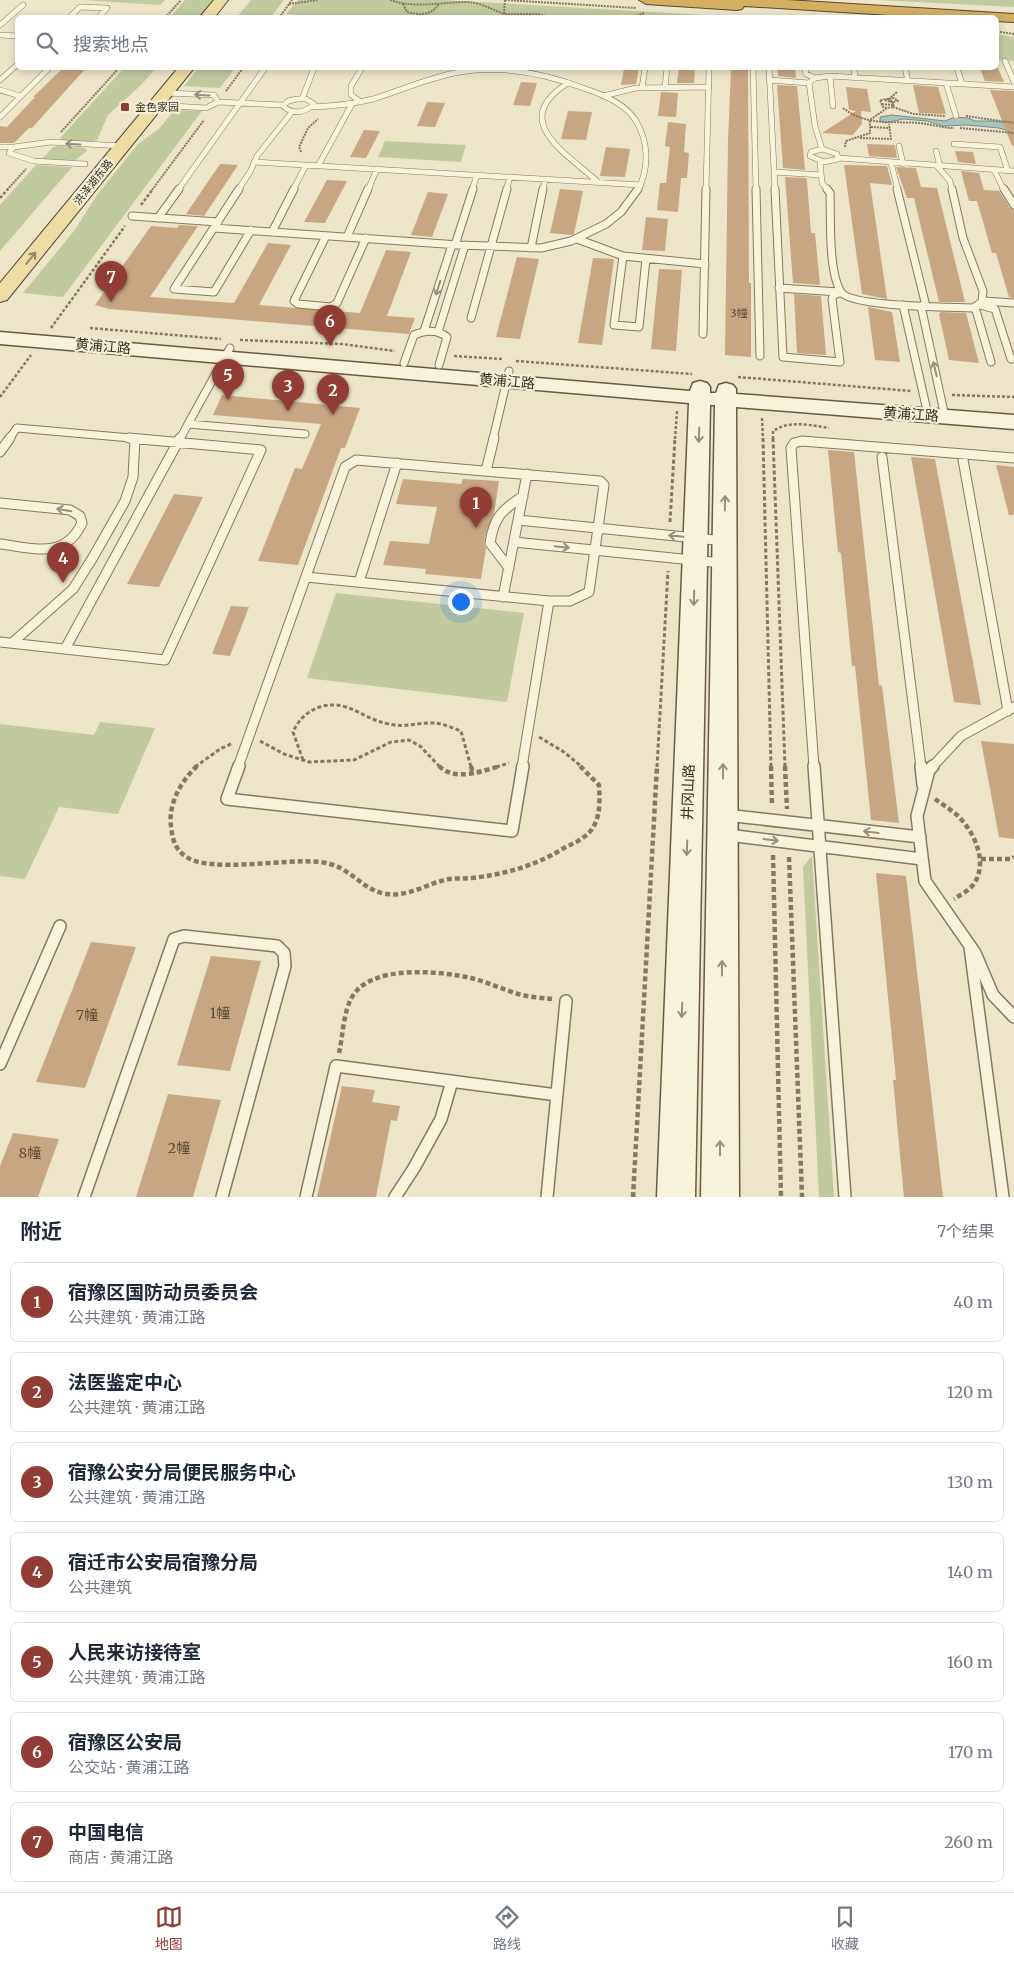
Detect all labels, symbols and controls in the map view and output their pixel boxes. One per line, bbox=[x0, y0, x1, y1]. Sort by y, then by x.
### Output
search box bbox=[15, 15, 999, 70]
icon: search bbox=[33, 29, 61, 57]
text: 搜索地点 bbox=[73, 32, 149, 56]
one-way arrow bbox=[194, 90, 210, 99]
place label: 金色家园 bbox=[135, 100, 179, 114]
marker: 金色家园 bbox=[119, 101, 131, 113]
one-way arrow bbox=[66, 139, 82, 148]
street label: 洪泽湖东路 bbox=[70, 156, 116, 208]
one-way arrow bbox=[25, 252, 36, 265]
pin: 7 bbox=[95, 261, 127, 302]
one-way arrow bbox=[433, 280, 442, 295]
pin: 6 bbox=[314, 305, 346, 346]
house number: 3幢 bbox=[730, 306, 748, 320]
street label: 黄浦江路 bbox=[74, 335, 132, 357]
pin: 5 bbox=[212, 359, 244, 400]
one-way arrow bbox=[930, 362, 939, 378]
pin: 3 bbox=[272, 370, 304, 411]
street label: 黄浦江路 bbox=[478, 370, 536, 392]
pin: 2 bbox=[317, 374, 349, 415]
street label: 黄浦江路 bbox=[882, 403, 940, 425]
one-way arrow bbox=[694, 427, 703, 443]
pin: 1 bbox=[460, 487, 492, 528]
one-way arrow bbox=[720, 496, 730, 512]
one-way arrow bbox=[56, 505, 72, 515]
one-way arrow bbox=[669, 531, 685, 541]
pin: 4 bbox=[47, 542, 79, 583]
one-way arrow bbox=[554, 542, 570, 552]
your location bbox=[448, 589, 474, 615]
one-way arrow bbox=[689, 589, 699, 605]
one-way arrow bbox=[718, 763, 728, 780]
street label: 井冈山路 bbox=[678, 764, 698, 820]
one-way arrow bbox=[863, 827, 879, 837]
one-way arrow bbox=[763, 835, 779, 845]
one-way arrow bbox=[682, 839, 691, 855]
one-way arrow bbox=[717, 961, 726, 977]
one-way arrow bbox=[677, 1002, 686, 1018]
house number: 1幢 bbox=[210, 1004, 230, 1022]
house number: 7幢 bbox=[76, 1006, 98, 1024]
house number: 2幢 bbox=[168, 1139, 190, 1157]
one-way arrow bbox=[715, 1141, 725, 1157]
house number: 8幢 bbox=[19, 1144, 41, 1162]
text: 附近 bbox=[20, 1218, 62, 1245]
text: 7个结果 bbox=[937, 1221, 994, 1241]
text: 宿豫区国防动员委员会 bbox=[68, 1280, 258, 1304]
text: 1 bbox=[33, 1292, 41, 1312]
text: 40 m bbox=[953, 1292, 993, 1312]
text: 公共建筑 · 黄浦江路 bbox=[68, 1307, 205, 1327]
text: 法医鉴定中心 bbox=[68, 1370, 182, 1394]
text: 2 bbox=[32, 1382, 42, 1402]
text: 120 m bbox=[947, 1382, 993, 1402]
text: 公共建筑 · 黄浦江路 bbox=[68, 1397, 205, 1417]
text: 宿豫公安分局便民服务中心 bbox=[68, 1460, 296, 1484]
text: 3 bbox=[32, 1472, 42, 1492]
text: 130 m bbox=[947, 1472, 993, 1492]
text: 公共建筑 · 黄浦江路 bbox=[68, 1487, 205, 1507]
text: 宿迁市公安局宿豫分局 bbox=[68, 1550, 258, 1574]
text: 4 bbox=[32, 1562, 42, 1582]
text: 140 m bbox=[947, 1562, 993, 1582]
text: 公共建筑 bbox=[68, 1577, 132, 1597]
text: 人民来访接待室 bbox=[68, 1640, 201, 1664]
text: 5 bbox=[32, 1652, 42, 1672]
text: 160 m bbox=[947, 1652, 993, 1672]
text: 公共建筑 · 黄浦江路 bbox=[68, 1667, 205, 1687]
text: 宿豫区公安局 bbox=[68, 1730, 182, 1754]
text: 6 bbox=[32, 1742, 42, 1762]
text: 170 m bbox=[948, 1742, 993, 1762]
text: 公交站 · 黄浦江路 bbox=[68, 1757, 189, 1777]
text: 中国电信 bbox=[68, 1820, 144, 1844]
text: 7 bbox=[32, 1832, 42, 1852]
text: 260 m bbox=[944, 1832, 993, 1852]
text: 商店 · 黄浦江路 bbox=[68, 1847, 173, 1867]
tab: 地图 bbox=[155, 1903, 183, 1953]
tab: 路线 bbox=[493, 1903, 521, 1953]
tab: 收藏 bbox=[831, 1903, 859, 1953]

